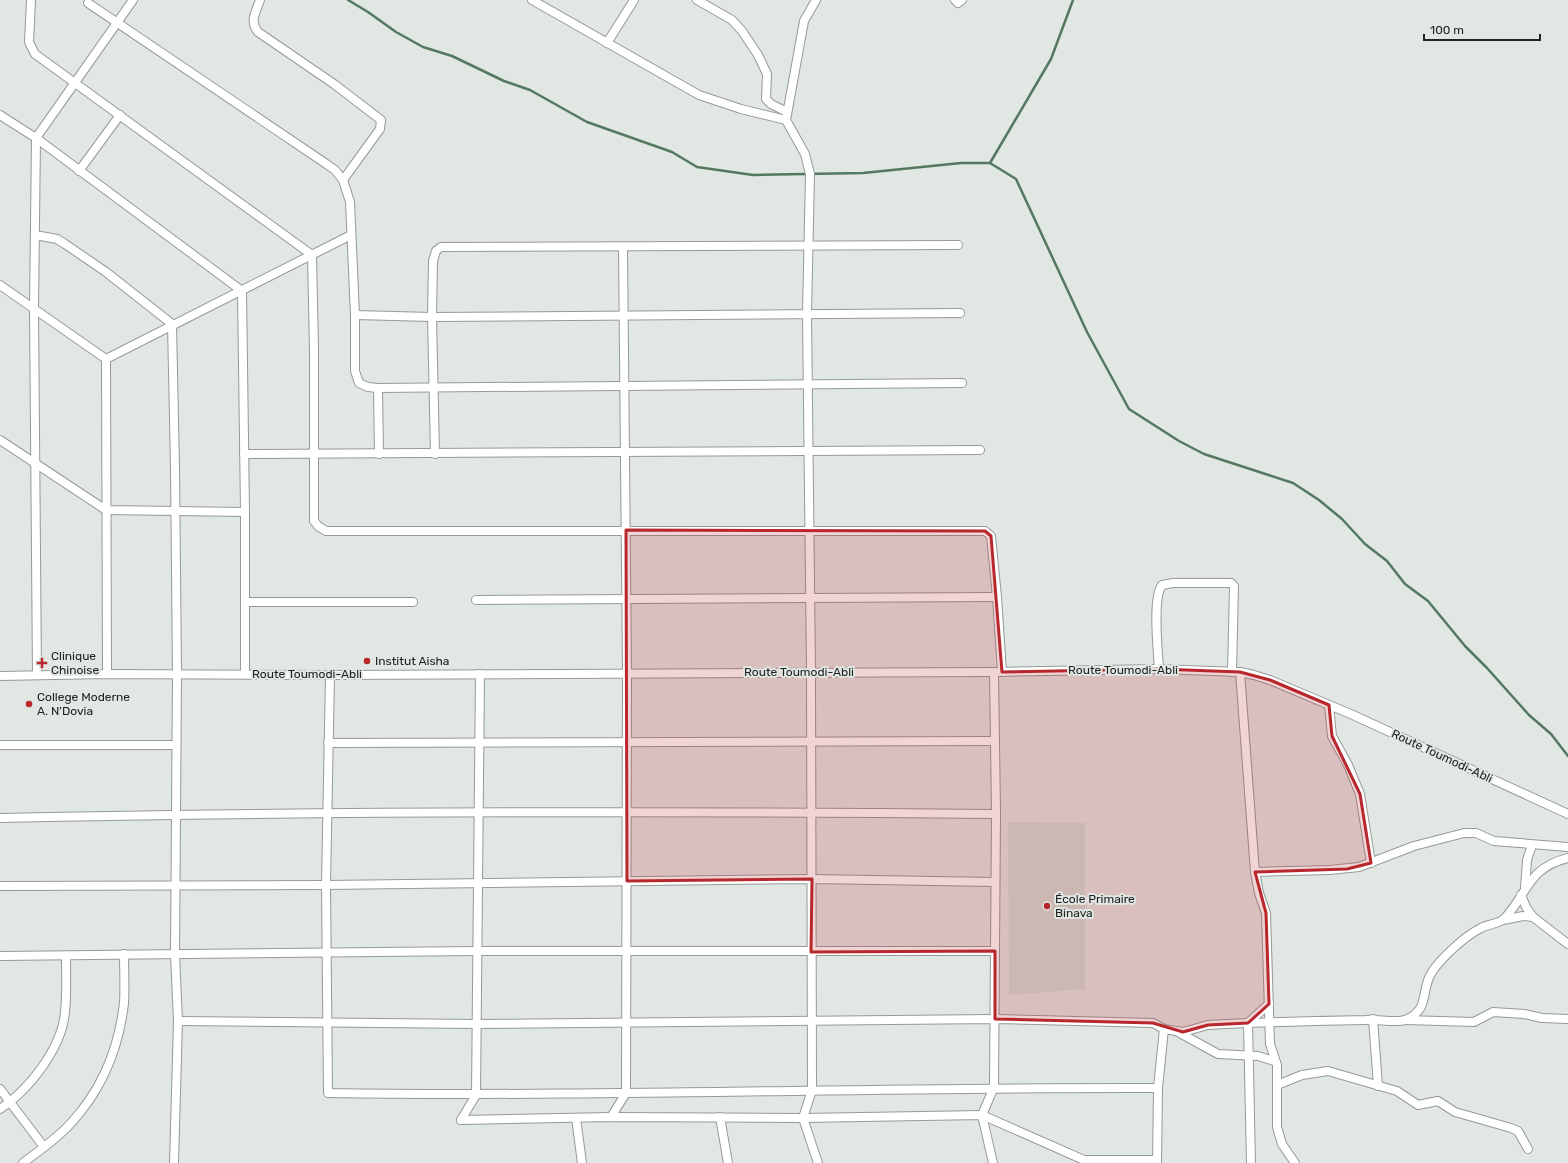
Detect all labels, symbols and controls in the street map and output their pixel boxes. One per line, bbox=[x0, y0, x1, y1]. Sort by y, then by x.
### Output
scale bar bbox=[1424, 16, 1540, 42]
text: 100 m bbox=[1430, 23, 1464, 37]
place label: Clinique Chinoise bbox=[51, 649, 99, 677]
place label: Institut Aisha bbox=[375, 654, 449, 668]
marker: Institut Aisha bbox=[362, 656, 372, 666]
marker: Clinique Chinoise bbox=[36, 657, 48, 669]
street label: Route Toumodi-Abli bbox=[1068, 663, 1178, 677]
street label: Route Toumodi-Abli bbox=[744, 665, 854, 679]
street label: Route Toumodi-Abli bbox=[252, 667, 362, 681]
place label: College Moderne A. N'Dovia bbox=[37, 690, 130, 718]
marker: College Moderne A. N'Dovia bbox=[24, 699, 34, 709]
street label: Route Toumodi-Abli bbox=[1389, 726, 1495, 786]
place label: École Primaire Binava bbox=[1055, 892, 1135, 920]
marker: École Primaire Binava bbox=[1042, 901, 1052, 911]

